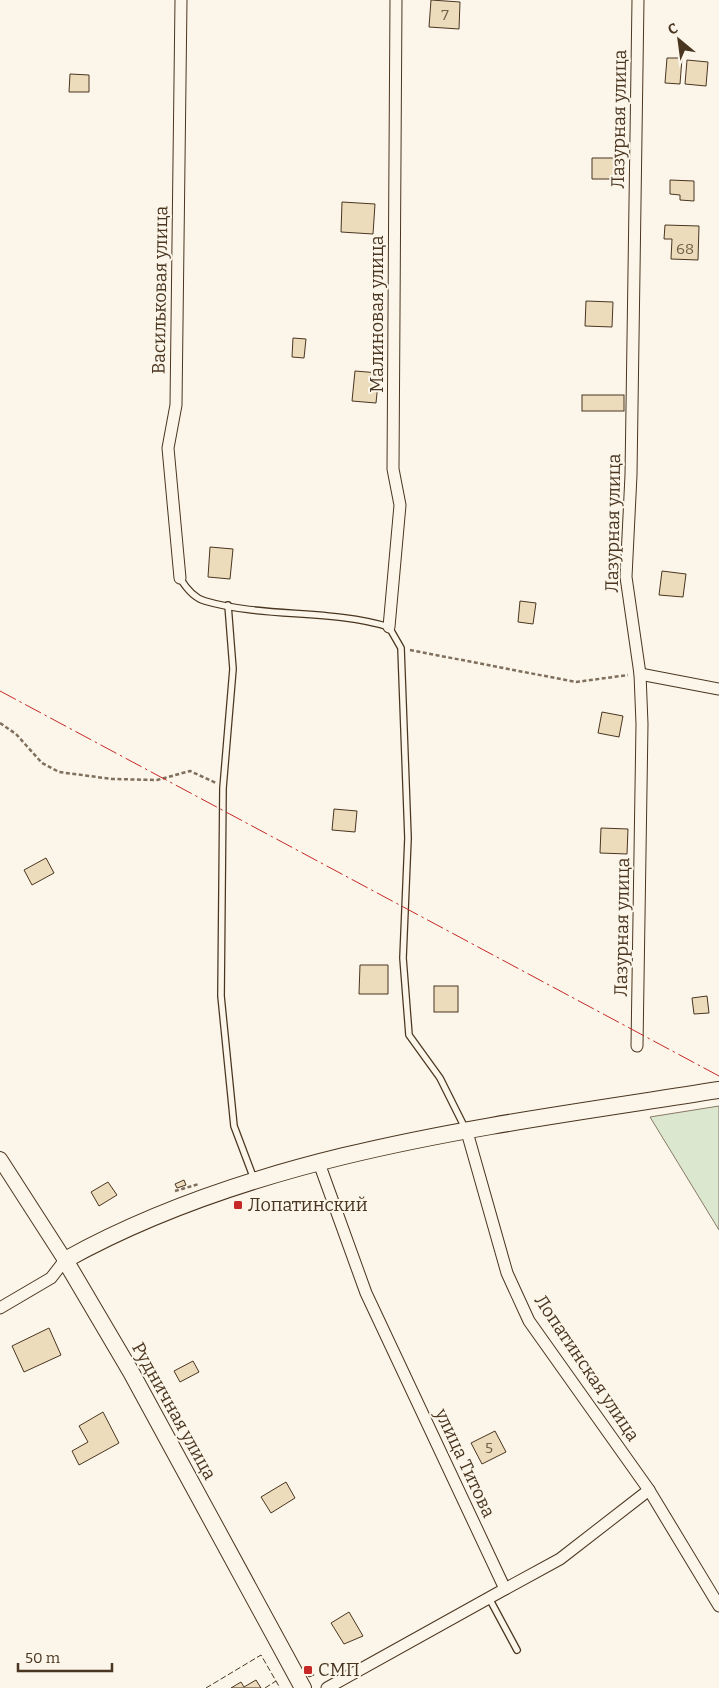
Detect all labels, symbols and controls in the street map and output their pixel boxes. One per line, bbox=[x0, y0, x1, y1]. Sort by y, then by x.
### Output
house number: 7 bbox=[441, 6, 449, 24]
north arrow bbox=[654, 15, 704, 65]
text: С bbox=[665, 19, 681, 39]
street label: Лазурная улица bbox=[607, 49, 631, 189]
street label: Васильковая улица bbox=[148, 205, 172, 374]
street label: Малиновая улица bbox=[366, 235, 388, 393]
house number: 68 bbox=[676, 240, 694, 258]
street label: Лазурная улица bbox=[601, 453, 625, 593]
street label: Лазурная улица bbox=[610, 857, 634, 997]
place label: Лопатинский bbox=[248, 1194, 368, 1216]
marker: Лопатинский bbox=[232, 1199, 244, 1211]
street label: Лопатинская улица bbox=[530, 1291, 644, 1446]
street label: Рудничная улица bbox=[127, 1338, 221, 1484]
street label: улица Титова bbox=[430, 1404, 500, 1521]
house number: 5 bbox=[485, 1439, 493, 1457]
scale bar bbox=[18, 1640, 111, 1672]
text: 50 m bbox=[25, 1649, 61, 1667]
place label: СМП bbox=[318, 1659, 360, 1681]
marker: СМП bbox=[302, 1664, 314, 1676]

